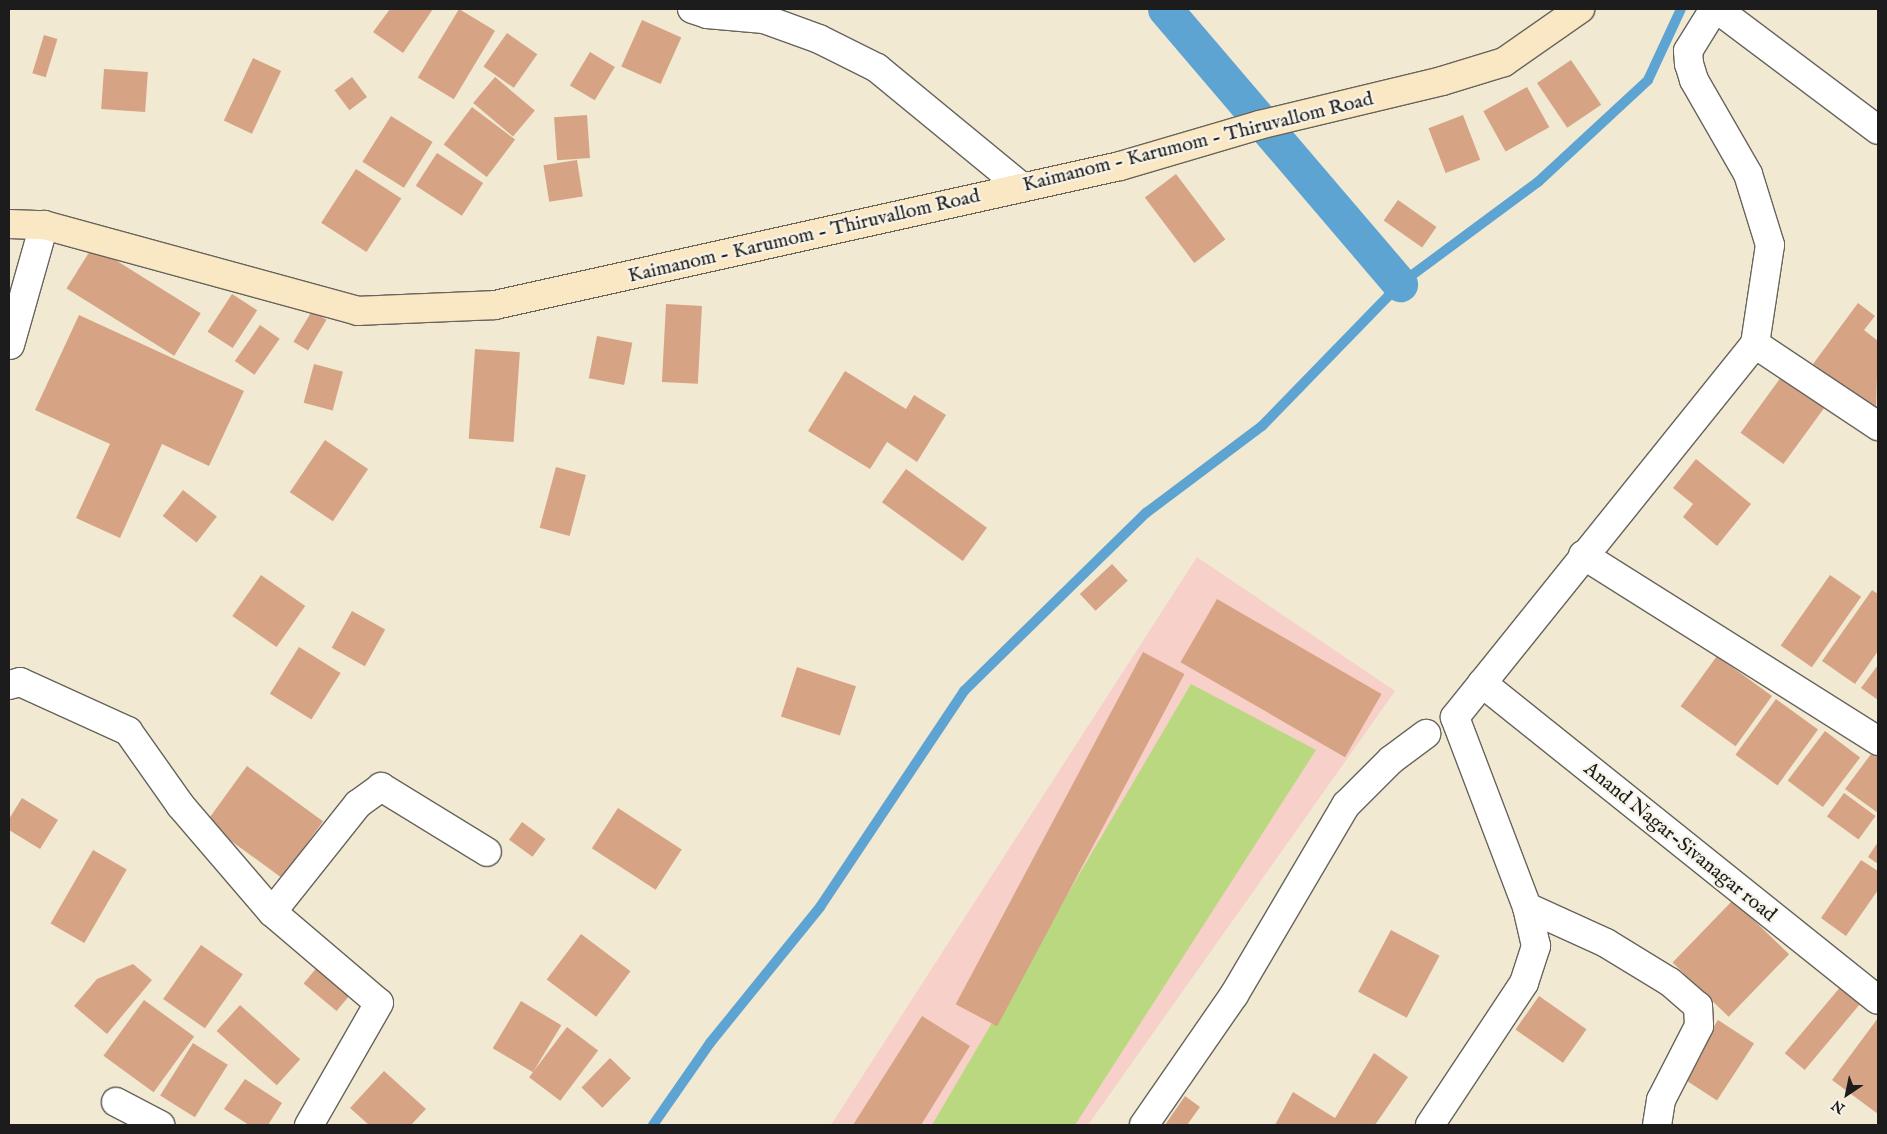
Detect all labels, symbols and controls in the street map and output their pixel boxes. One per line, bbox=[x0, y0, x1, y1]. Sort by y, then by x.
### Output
street label: Kaimanom - Karumom - Thiruvallom Road bbox=[1020, 87, 1376, 197]
street label: Kaimanom - Karumom - Thiruvallom Road bbox=[626, 184, 982, 288]
street label: Anand Nagar-Sivanagar road bbox=[1579, 757, 1781, 927]
north arrow bbox=[1822, 1069, 1872, 1119]
text: N bbox=[1829, 1096, 1849, 1117]

